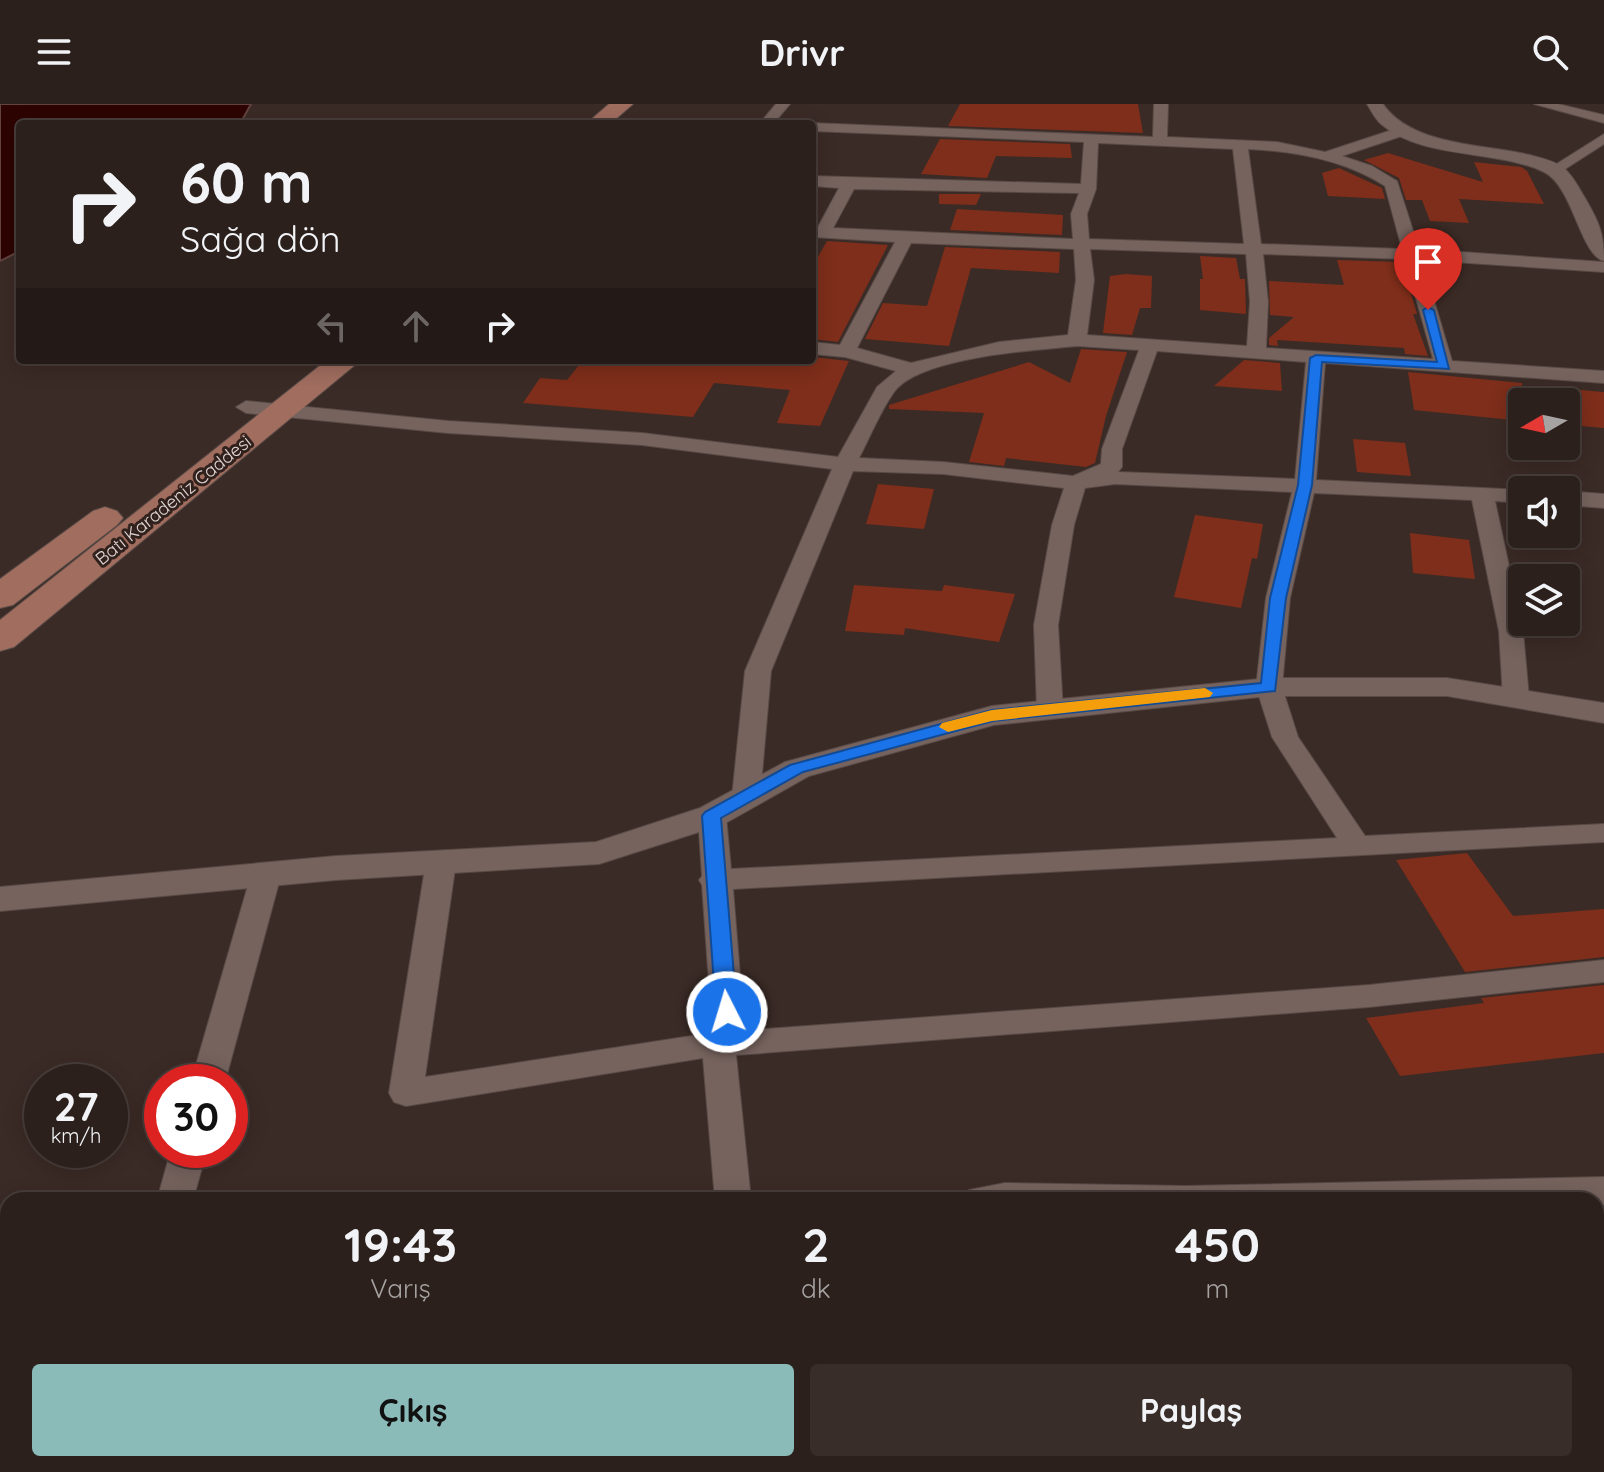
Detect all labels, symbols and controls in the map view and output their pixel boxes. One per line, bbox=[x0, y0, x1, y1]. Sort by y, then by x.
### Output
icon: menu bbox=[32, 30, 76, 74]
text: Drivr bbox=[759, 30, 845, 75]
icon: search bbox=[1528, 30, 1572, 74]
text: 60 m bbox=[180, 147, 313, 217]
icon: right bbox=[48, 152, 152, 256]
text: Sağa dön bbox=[180, 216, 341, 261]
pin bbox=[1394, 228, 1462, 310]
icon: arrive bbox=[1406, 240, 1450, 284]
icon: left bbox=[310, 304, 354, 348]
icon: ahead bbox=[394, 304, 438, 348]
icon: right bbox=[478, 304, 522, 348]
north arrow bbox=[1508, 388, 1580, 460]
map controls bbox=[1508, 388, 1580, 636]
street label: Batı Karadeniz Caddesi bbox=[90, 430, 256, 570]
button: sound bbox=[1508, 476, 1580, 548]
button: layers bbox=[1508, 564, 1580, 636]
position arrow bbox=[685, 970, 769, 1054]
speed limit sign: 30 bbox=[144, 1064, 248, 1168]
text: 27 bbox=[54, 1081, 98, 1131]
text: km/h bbox=[51, 1123, 101, 1148]
text: 19:43 bbox=[344, 1214, 457, 1274]
text: 2 bbox=[802, 1214, 829, 1274]
text: 450 bbox=[1175, 1214, 1260, 1274]
text: Varış bbox=[370, 1272, 431, 1305]
text: dk bbox=[801, 1272, 831, 1305]
text: m bbox=[1205, 1272, 1229, 1305]
button: Çıkış bbox=[32, 1364, 794, 1456]
button: Paylaş bbox=[810, 1364, 1572, 1456]

